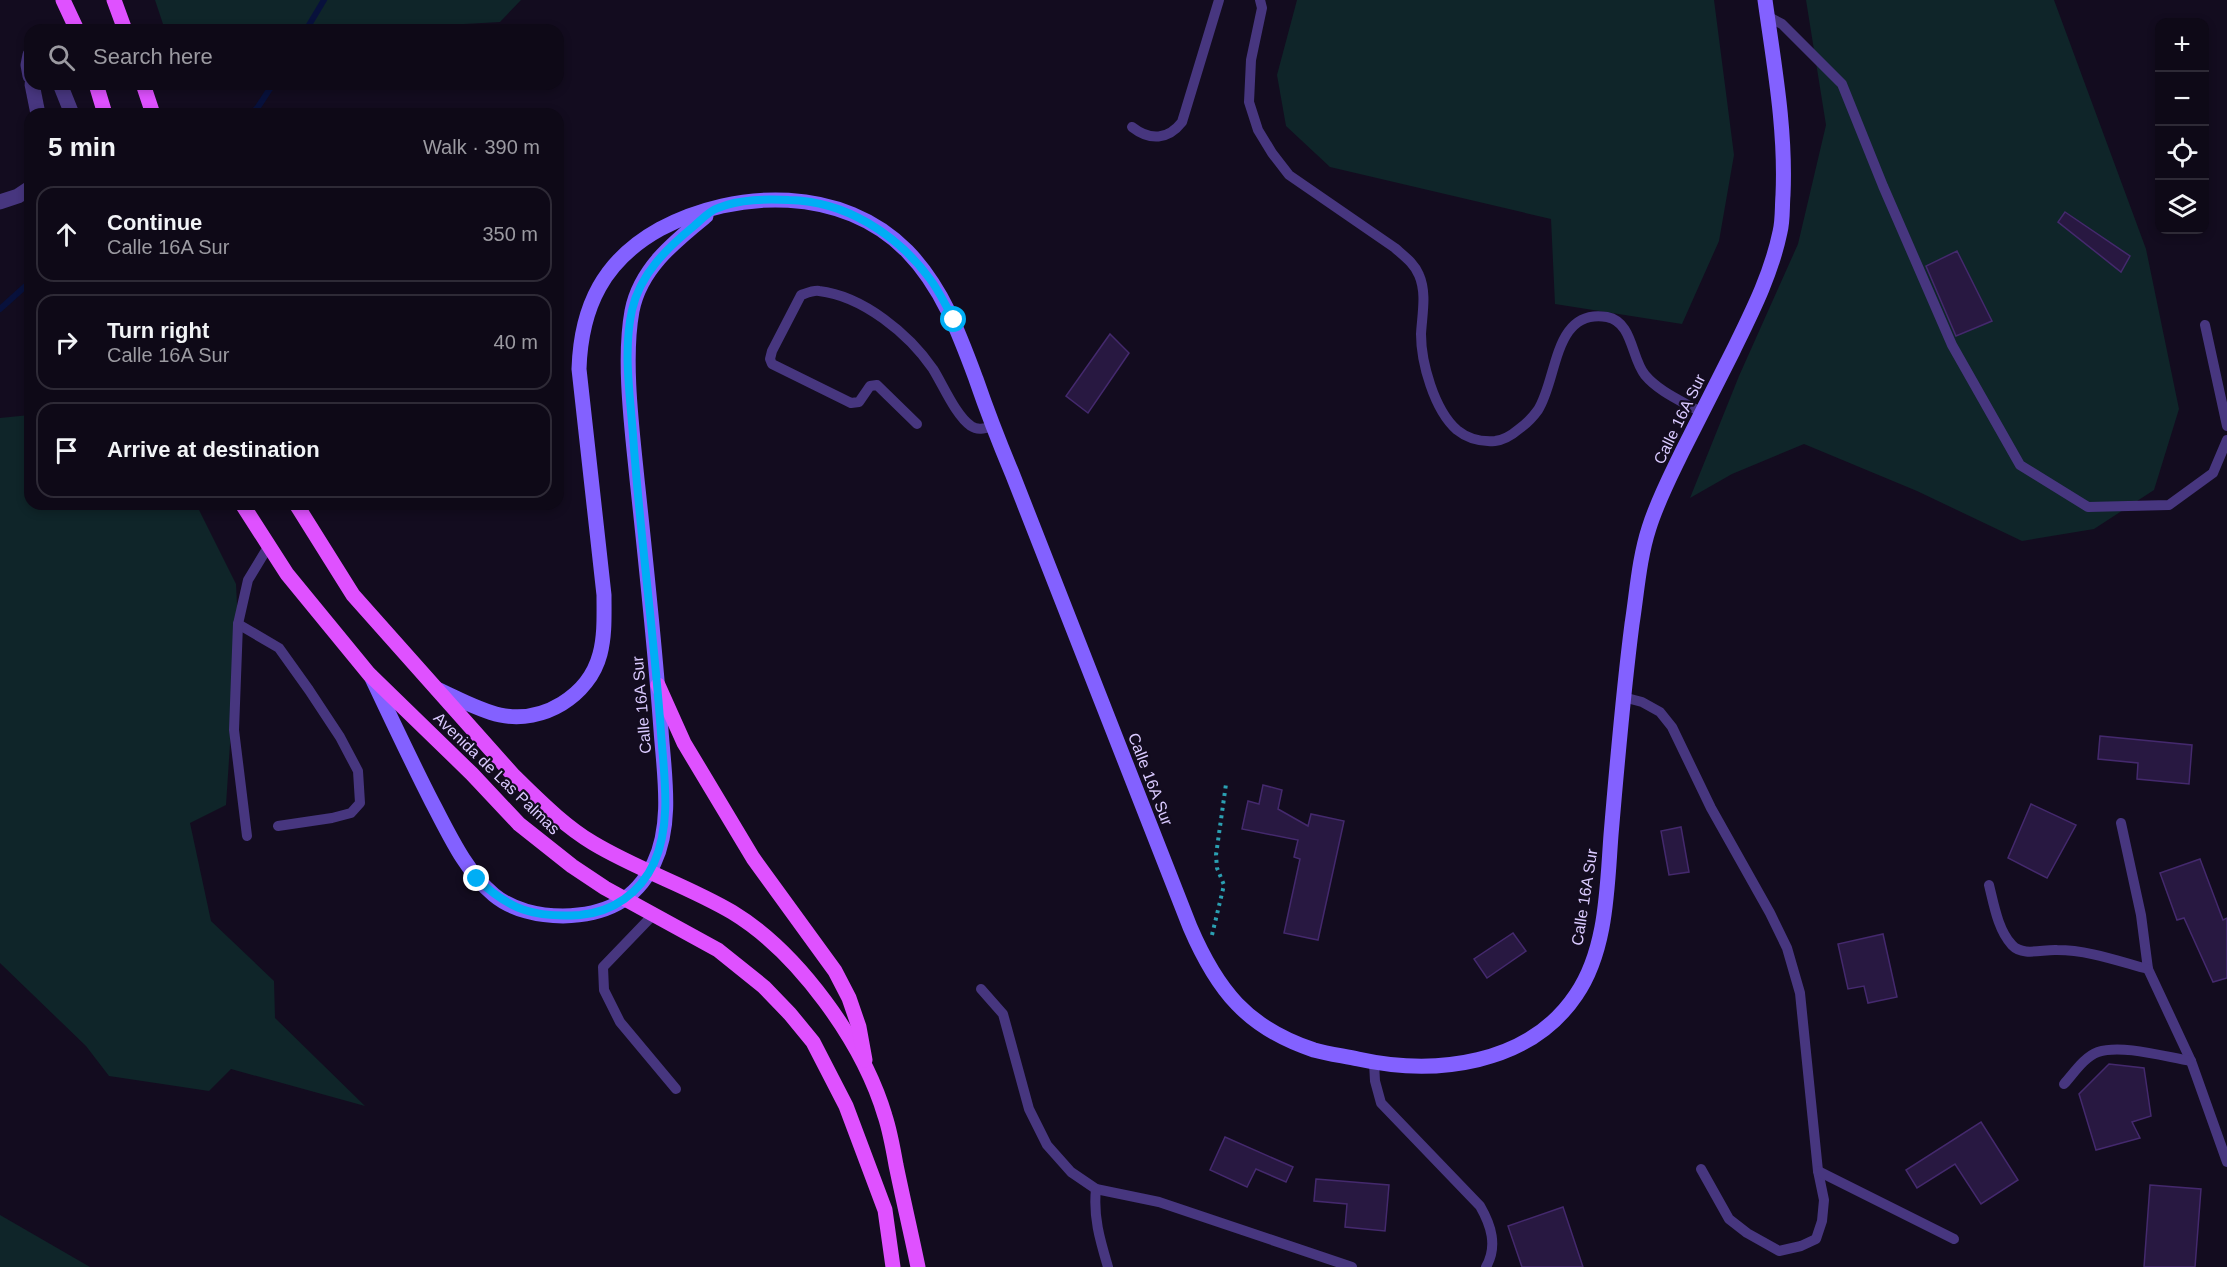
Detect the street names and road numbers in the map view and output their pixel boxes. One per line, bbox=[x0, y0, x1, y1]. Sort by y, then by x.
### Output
street label: Calle 16A Sur bbox=[1650, 371, 1709, 467]
street label: Calle 16A Sur bbox=[629, 655, 654, 754]
street label: Avenida de Las Palmas bbox=[430, 709, 563, 838]
street label: Calle 16A Sur bbox=[1125, 730, 1176, 829]
street label: Calle 16A Sur bbox=[1568, 847, 1601, 947]

